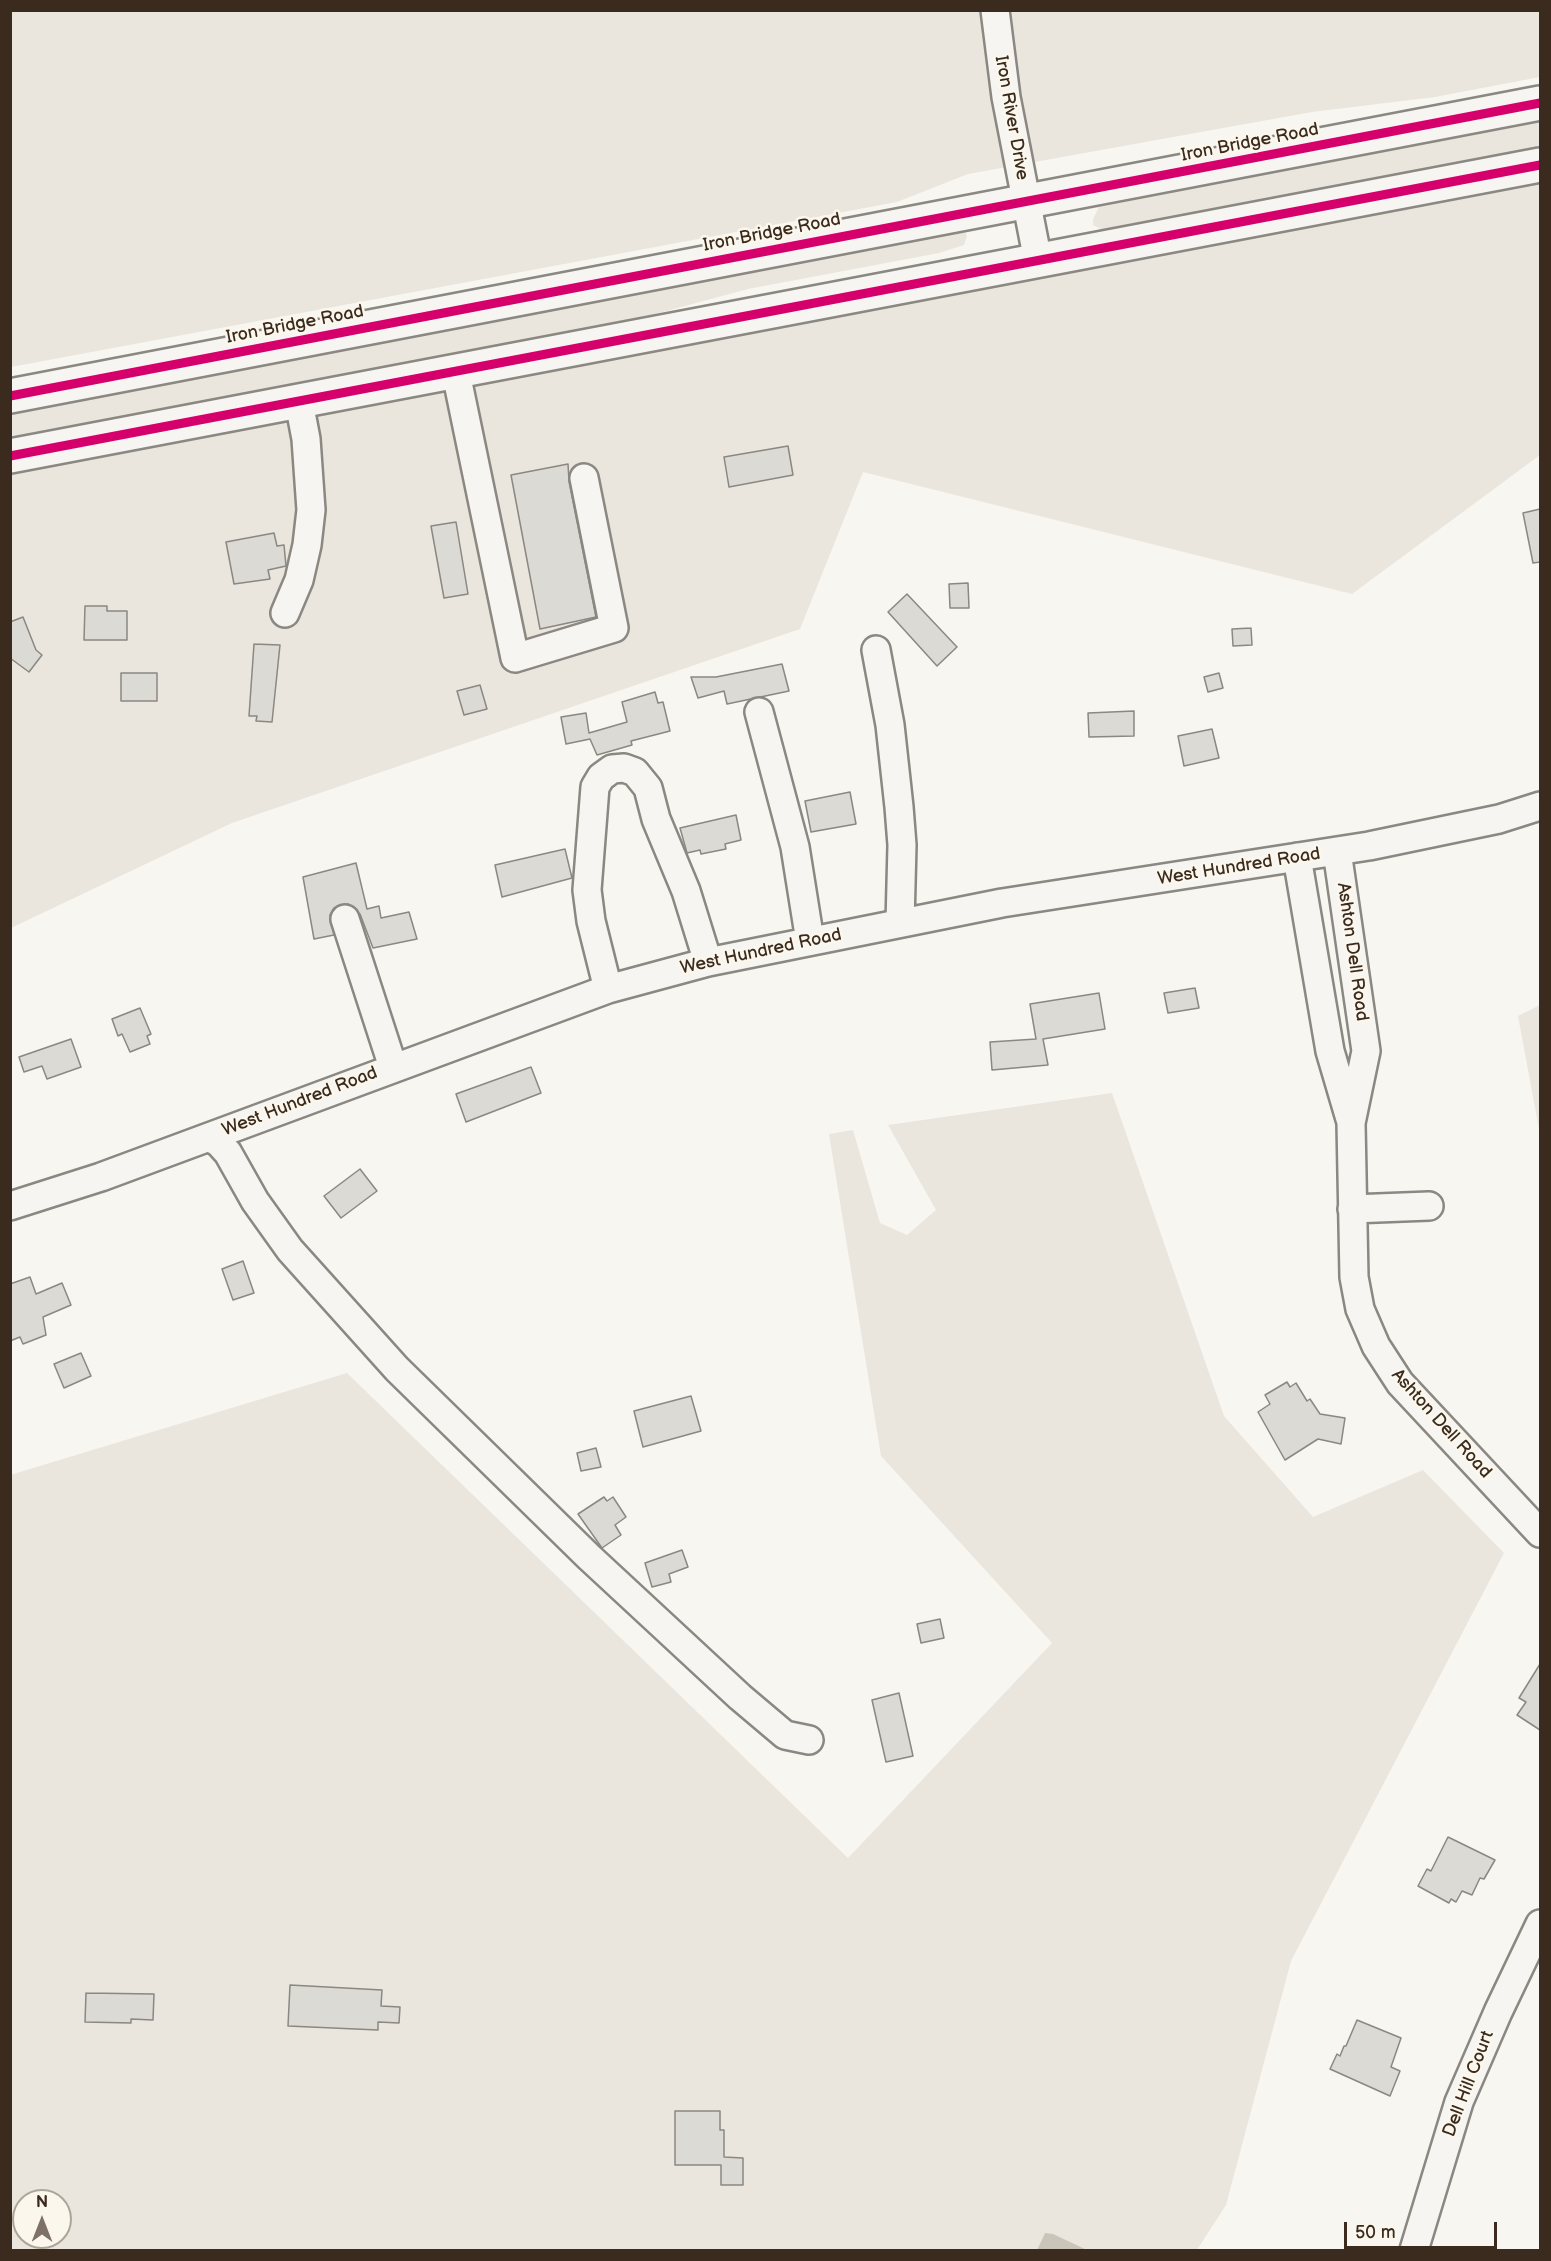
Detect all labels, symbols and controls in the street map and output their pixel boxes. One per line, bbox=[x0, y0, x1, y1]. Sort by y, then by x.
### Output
street label: Iron River Drive bbox=[989, 54, 1033, 182]
street label: Iron Bridge Road bbox=[1179, 119, 1321, 167]
street label: Iron Bridge Road bbox=[701, 209, 843, 257]
street label: Iron Bridge Road bbox=[224, 301, 366, 349]
street label: West Hundred Road bbox=[1156, 843, 1322, 891]
street label: Ashton Dell Road bbox=[1332, 881, 1372, 1023]
street label: West Hundred Road bbox=[678, 924, 844, 980]
street label: West Hundred Road bbox=[219, 1062, 381, 1142]
street label: Ashton Dell Road bbox=[1386, 1365, 1496, 1483]
street label: Dell Hill Court bbox=[1439, 2028, 1499, 2140]
north arrow bbox=[12, 2189, 72, 2249]
text: N bbox=[36, 2193, 48, 2212]
scale bar bbox=[1347, 2210, 1500, 2248]
text: 50 m bbox=[1355, 2222, 1396, 2243]

